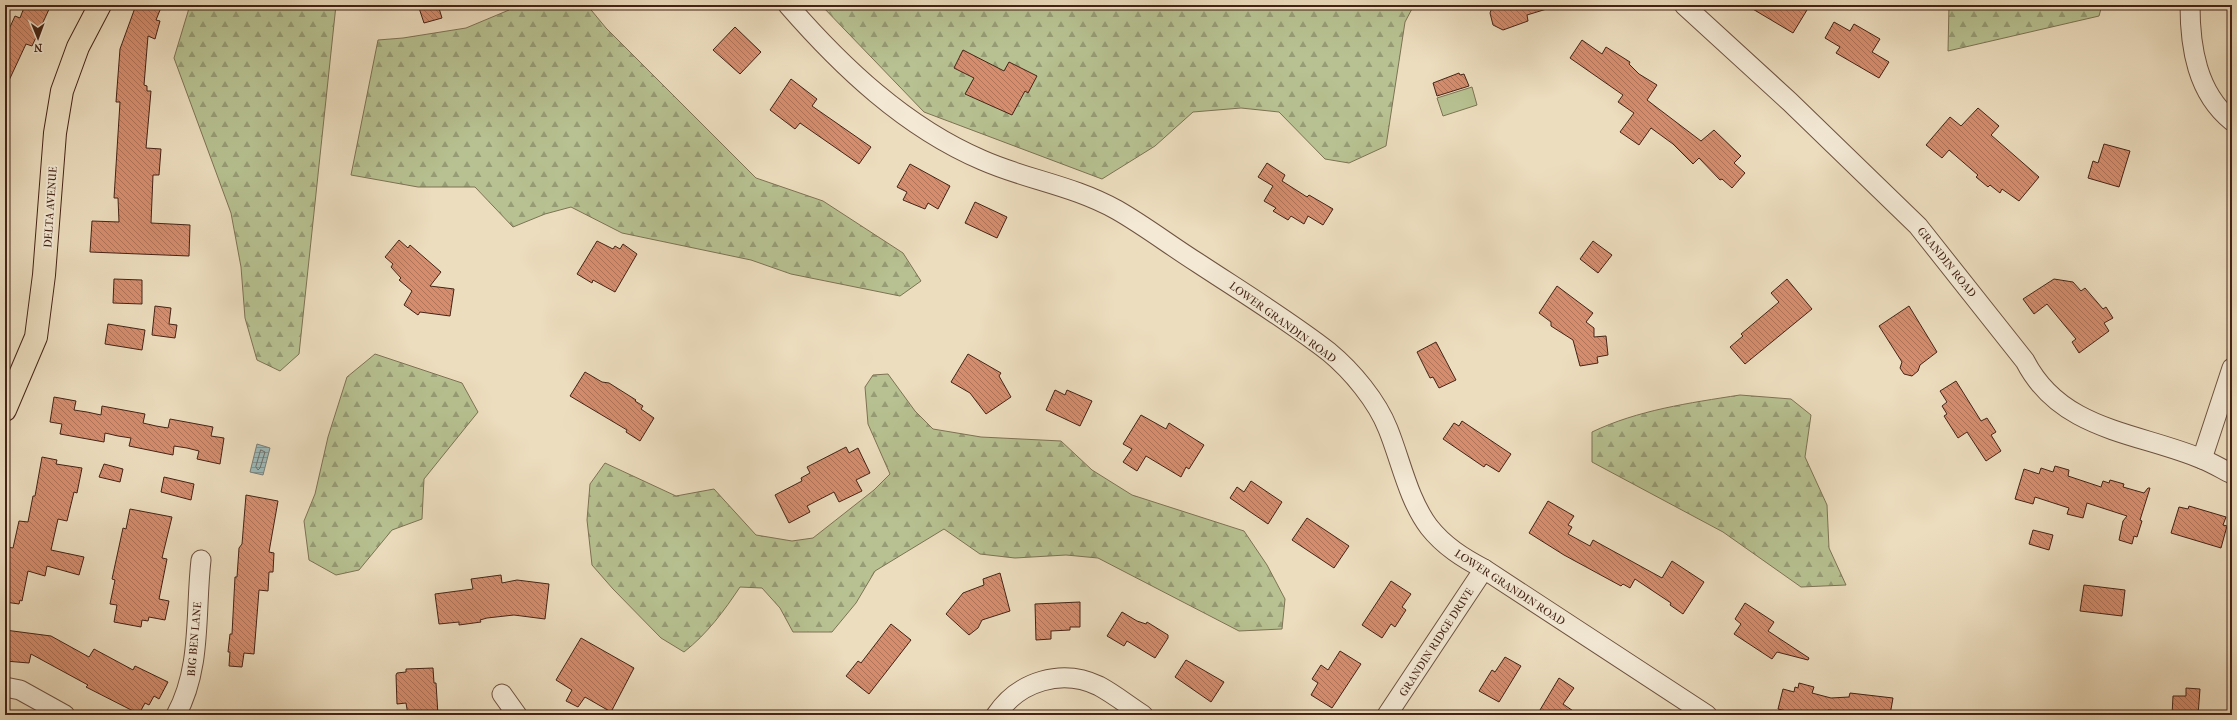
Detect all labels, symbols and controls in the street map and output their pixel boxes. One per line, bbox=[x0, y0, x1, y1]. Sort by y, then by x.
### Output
north arrow bbox=[18, 18, 58, 58]
text: N bbox=[33, 41, 42, 54]
street label: DELTA AVENUE bbox=[41, 166, 60, 248]
street label: GRANDIN ROAD bbox=[1914, 225, 1979, 300]
street label: LOWER GRANDIN ROAD bbox=[1227, 279, 1339, 366]
street label: LOWER GRANDIN ROAD bbox=[1452, 547, 1567, 628]
street label: GRANDIN RIDGE DRIVE bbox=[1397, 585, 1476, 699]
street label: BIG BEN LANE bbox=[185, 601, 204, 677]

